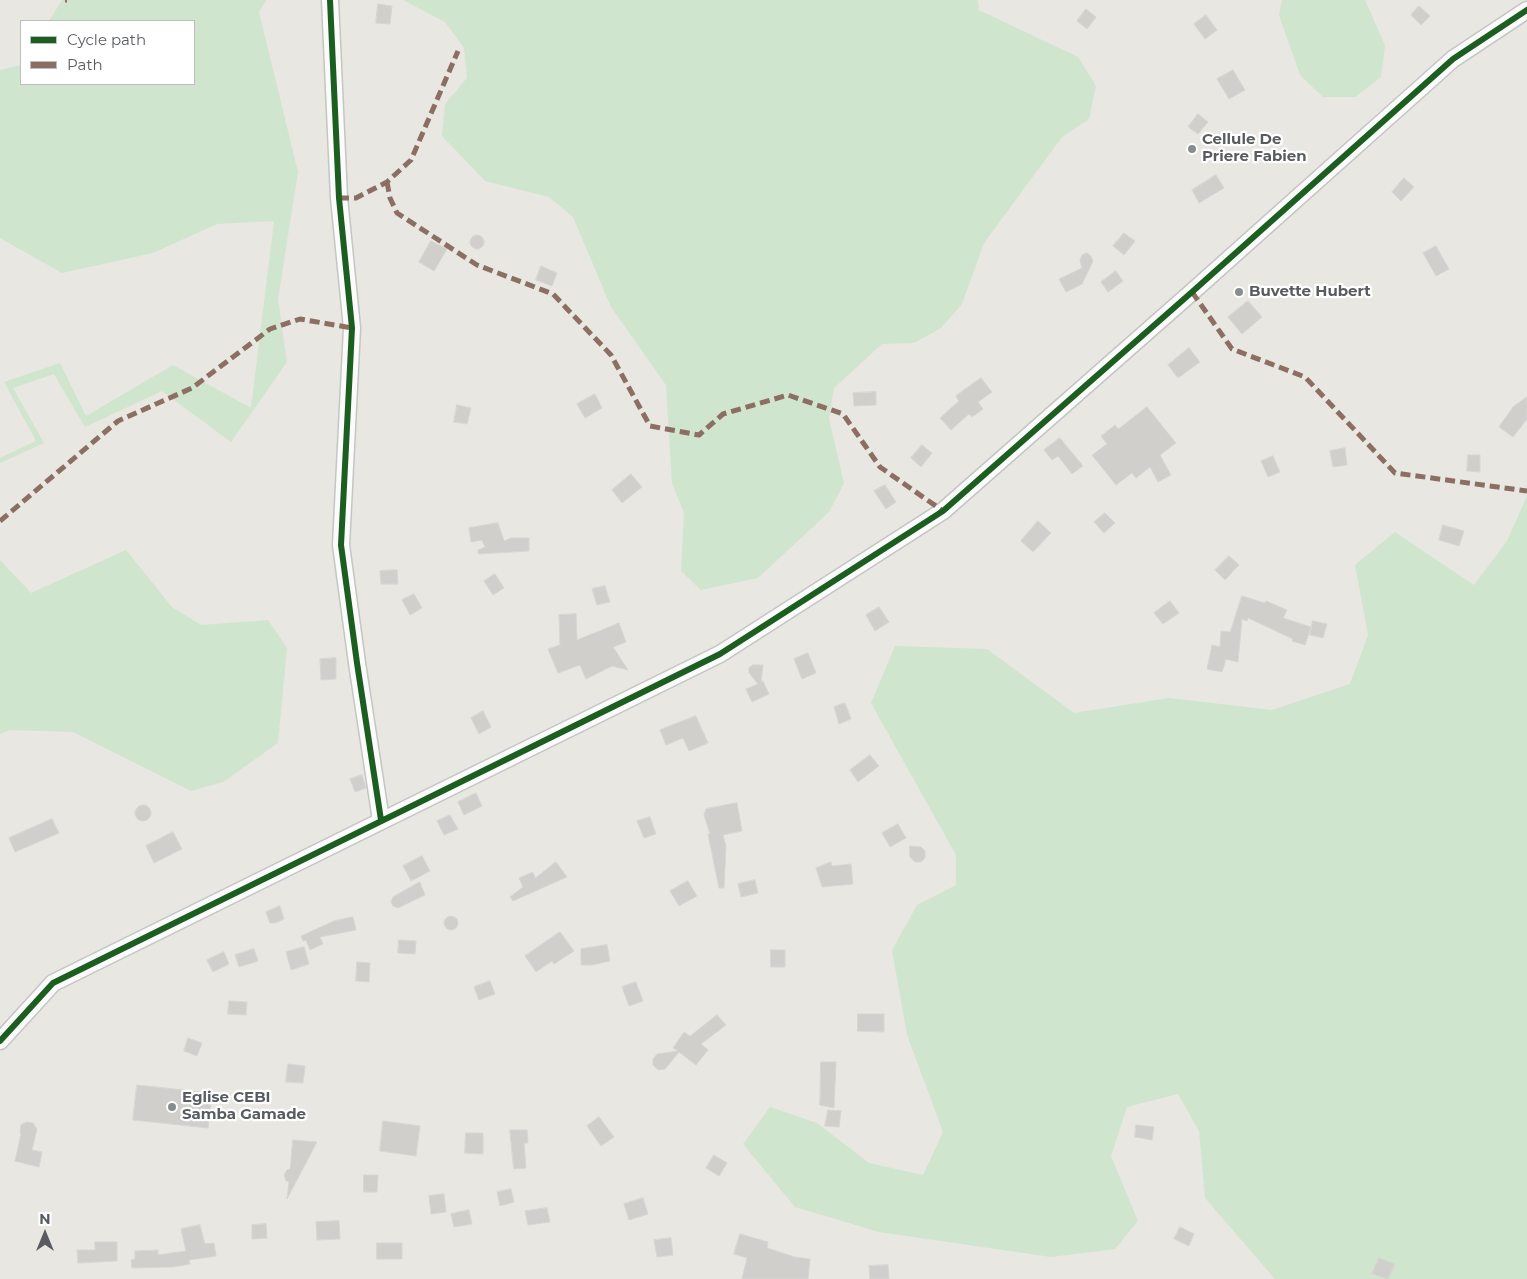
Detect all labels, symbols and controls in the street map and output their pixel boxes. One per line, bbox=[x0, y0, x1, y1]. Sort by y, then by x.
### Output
legend bbox=[20, 20, 195, 85]
text: Cycle path bbox=[67, 30, 146, 49]
text: Path bbox=[67, 55, 103, 74]
place label: Cellule De Priere Fabien bbox=[1202, 131, 1307, 166]
marker: Cellule De Priere Fabien bbox=[1186, 143, 1198, 155]
place label: Buvette Hubert bbox=[1249, 283, 1371, 301]
marker: Buvette Hubert bbox=[1233, 286, 1245, 298]
place label: Eglise CEBI Samba Gamade bbox=[182, 1089, 306, 1124]
marker: Eglise CEBI Samba Gamade bbox=[166, 1101, 178, 1113]
north arrow bbox=[20, 1209, 70, 1259]
text: N bbox=[39, 1210, 51, 1228]

